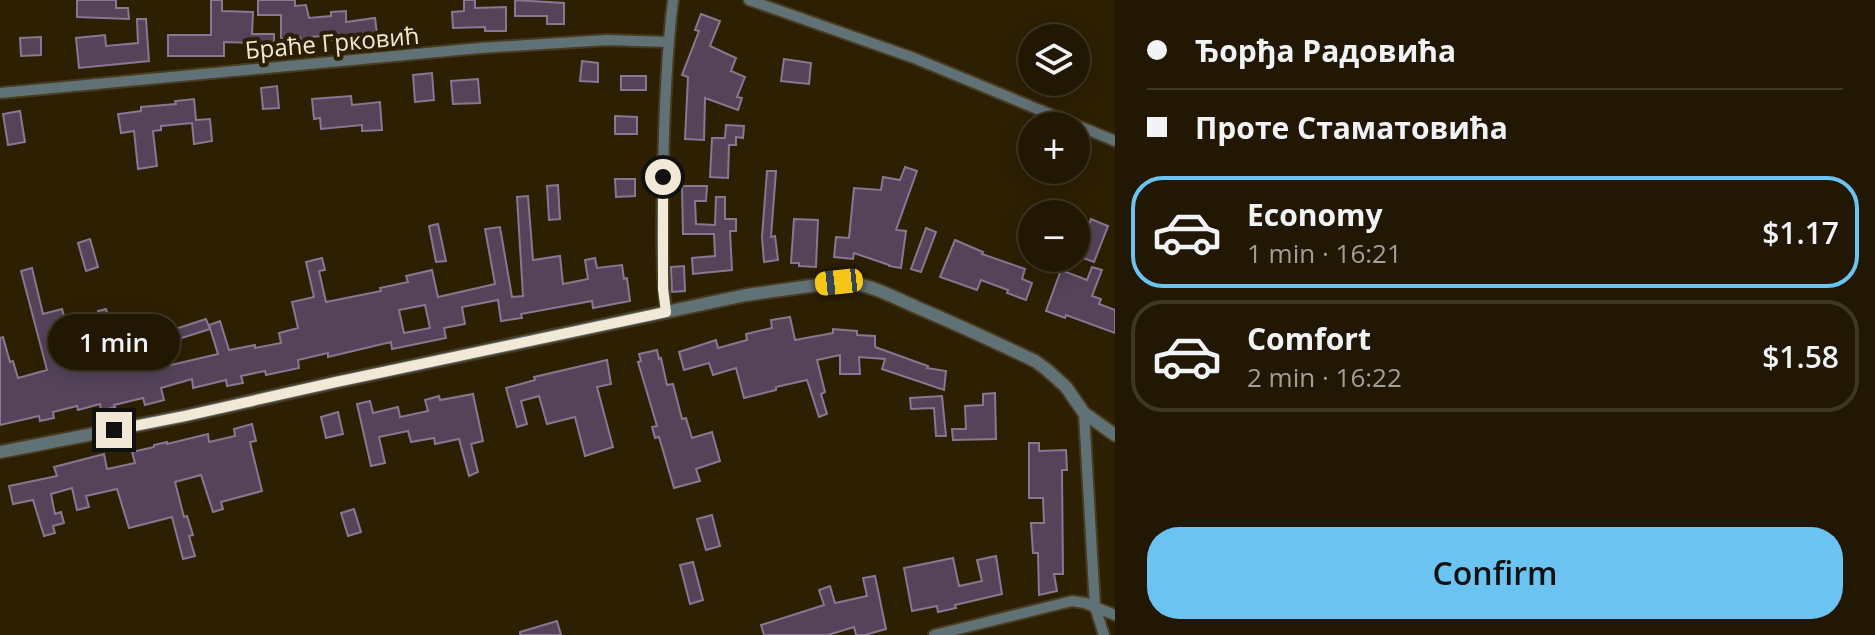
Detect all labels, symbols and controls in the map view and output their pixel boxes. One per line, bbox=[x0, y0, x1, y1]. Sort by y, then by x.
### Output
street label: Браће Грковић bbox=[243, 18, 421, 66]
map controls bbox=[1018, 24, 1090, 272]
button: layers bbox=[1018, 24, 1090, 96]
text: Ђорђа Радовића bbox=[1195, 30, 1456, 71]
text: Проте Стаматовића bbox=[1195, 107, 1508, 148]
button: + bbox=[1018, 112, 1090, 184]
route start bbox=[645, 159, 681, 195]
text: Economy bbox=[1247, 194, 1383, 235]
icon: car bbox=[1151, 196, 1223, 268]
button: − bbox=[1018, 200, 1090, 272]
text: $1.17 bbox=[1762, 212, 1839, 253]
text: 1 min · 16:21 bbox=[1247, 235, 1402, 271]
car bbox=[814, 268, 864, 296]
callout: 1 min bbox=[48, 314, 180, 370]
text: Comfort bbox=[1247, 318, 1371, 359]
icon: car bbox=[1151, 320, 1223, 392]
text: 1 min bbox=[79, 324, 149, 360]
text: $1.58 bbox=[1762, 336, 1839, 377]
text: 2 min · 16:22 bbox=[1247, 359, 1402, 395]
route end bbox=[96, 412, 132, 448]
button: Confirm bbox=[1147, 527, 1843, 619]

